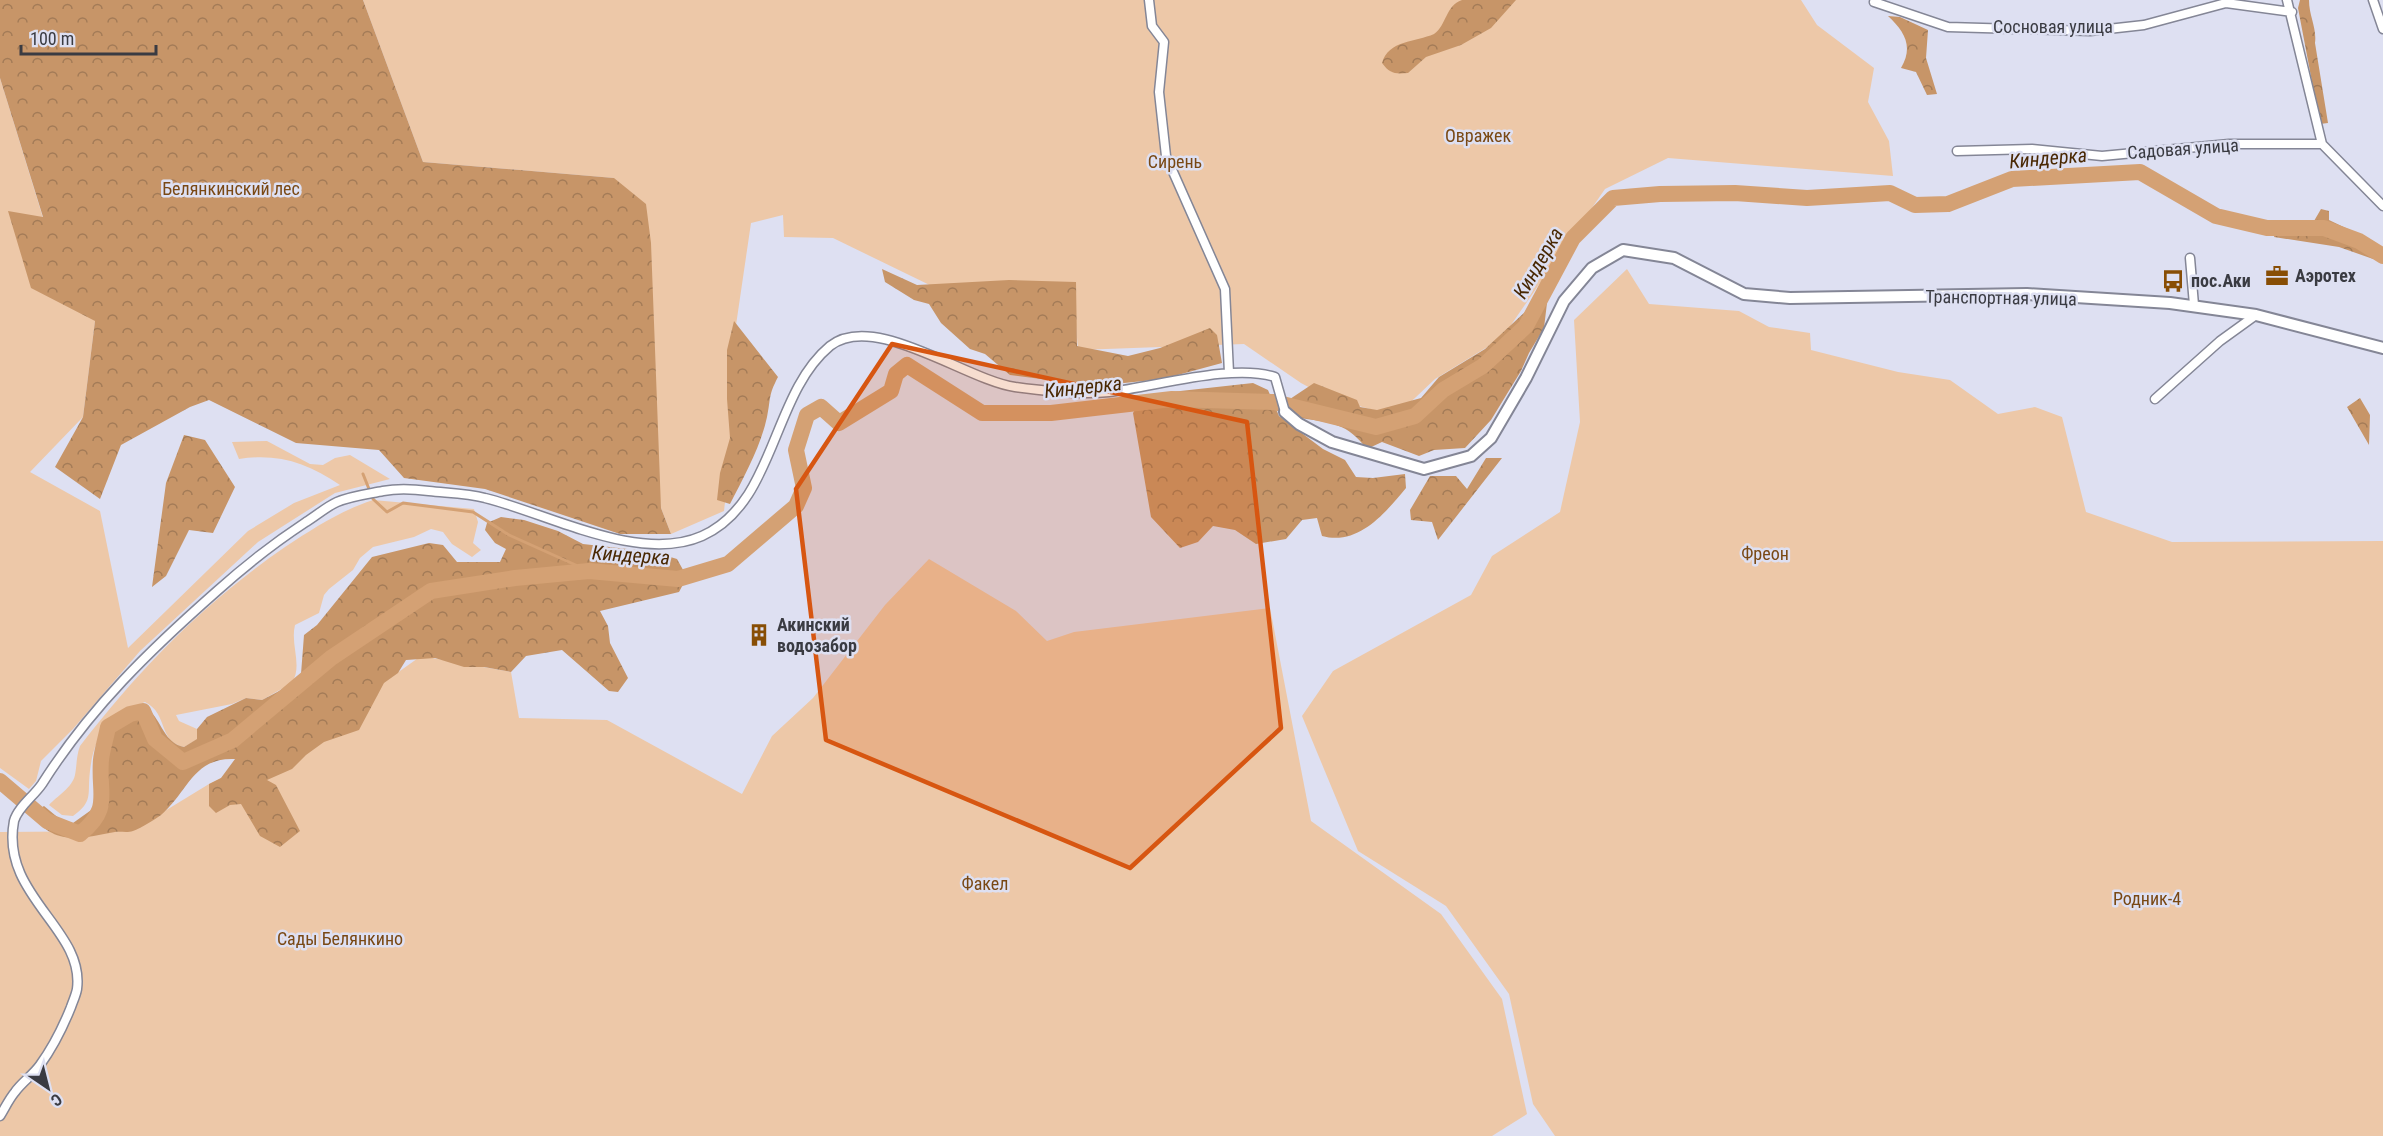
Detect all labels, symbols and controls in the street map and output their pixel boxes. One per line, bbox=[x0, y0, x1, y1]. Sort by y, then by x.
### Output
street label: Сосновая улица bbox=[1993, 16, 2113, 37]
scale bar bbox=[21, 18, 156, 56]
text: 100 m bbox=[30, 28, 74, 49]
park label: Овражек bbox=[1445, 125, 1511, 146]
street label: Садовая улица bbox=[2127, 134, 2239, 163]
water label: Киндерка bbox=[2008, 143, 2088, 173]
park label: Сирень bbox=[1148, 151, 1202, 172]
park label: Белянкинский лес bbox=[162, 178, 300, 199]
water label: Киндерка bbox=[1508, 223, 1568, 303]
office icon: Аэротех bbox=[2264, 263, 2290, 289]
place label: Аэротех bbox=[2295, 265, 2356, 286]
bus stop icon: пос.Аки bbox=[2160, 268, 2186, 294]
place label: пос.Аки bbox=[2191, 270, 2251, 291]
street label: Транспортная улица bbox=[1925, 286, 2077, 309]
water label: Киндерка bbox=[1043, 371, 1123, 403]
water label: Киндерка bbox=[591, 540, 671, 570]
park label: Фреон bbox=[1741, 543, 1789, 564]
place label: Акинский водозабор bbox=[777, 614, 857, 656]
building icon: Акинский водозабор bbox=[746, 622, 772, 648]
park label: Факел bbox=[962, 873, 1008, 894]
park label: Родник-4 bbox=[2113, 888, 2181, 909]
park label: Сады Белянкино bbox=[277, 928, 403, 949]
north arrow bbox=[18, 1058, 78, 1118]
text: С bbox=[47, 1089, 66, 1110]

